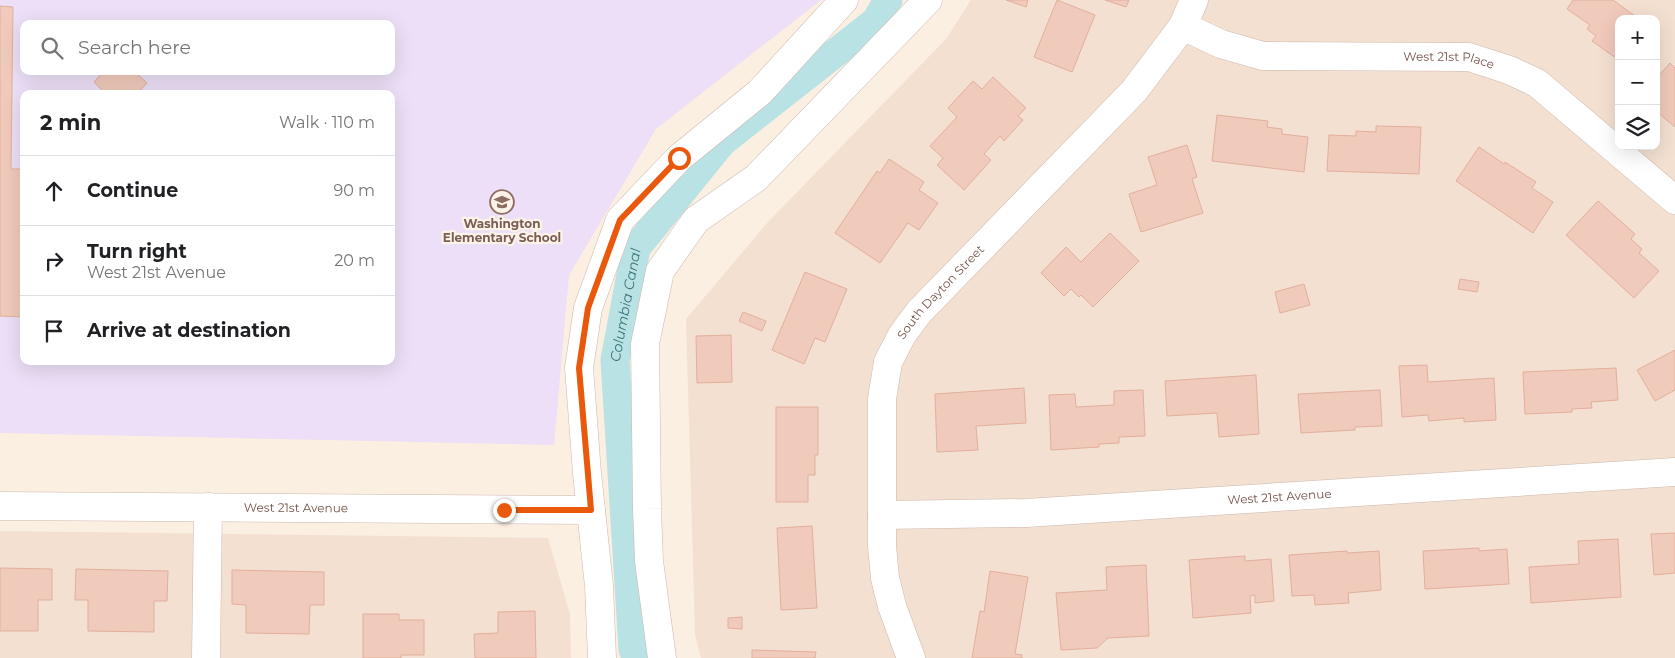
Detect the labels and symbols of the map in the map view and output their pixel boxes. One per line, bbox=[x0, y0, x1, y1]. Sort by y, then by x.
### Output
street label: West 21st Place bbox=[1403, 49, 1496, 72]
route start bbox=[668, 147, 691, 170]
school or university icon: Washington Elementary School bbox=[489, 189, 515, 215]
place label: Washington Elementary School bbox=[443, 216, 561, 245]
street label: South Dayton Street bbox=[894, 242, 987, 342]
water label: Columbia Canal bbox=[606, 247, 645, 363]
street label: West 21st Avenue bbox=[1227, 486, 1332, 507]
route end bbox=[493, 499, 516, 522]
street label: West 21st Avenue bbox=[244, 500, 348, 515]

